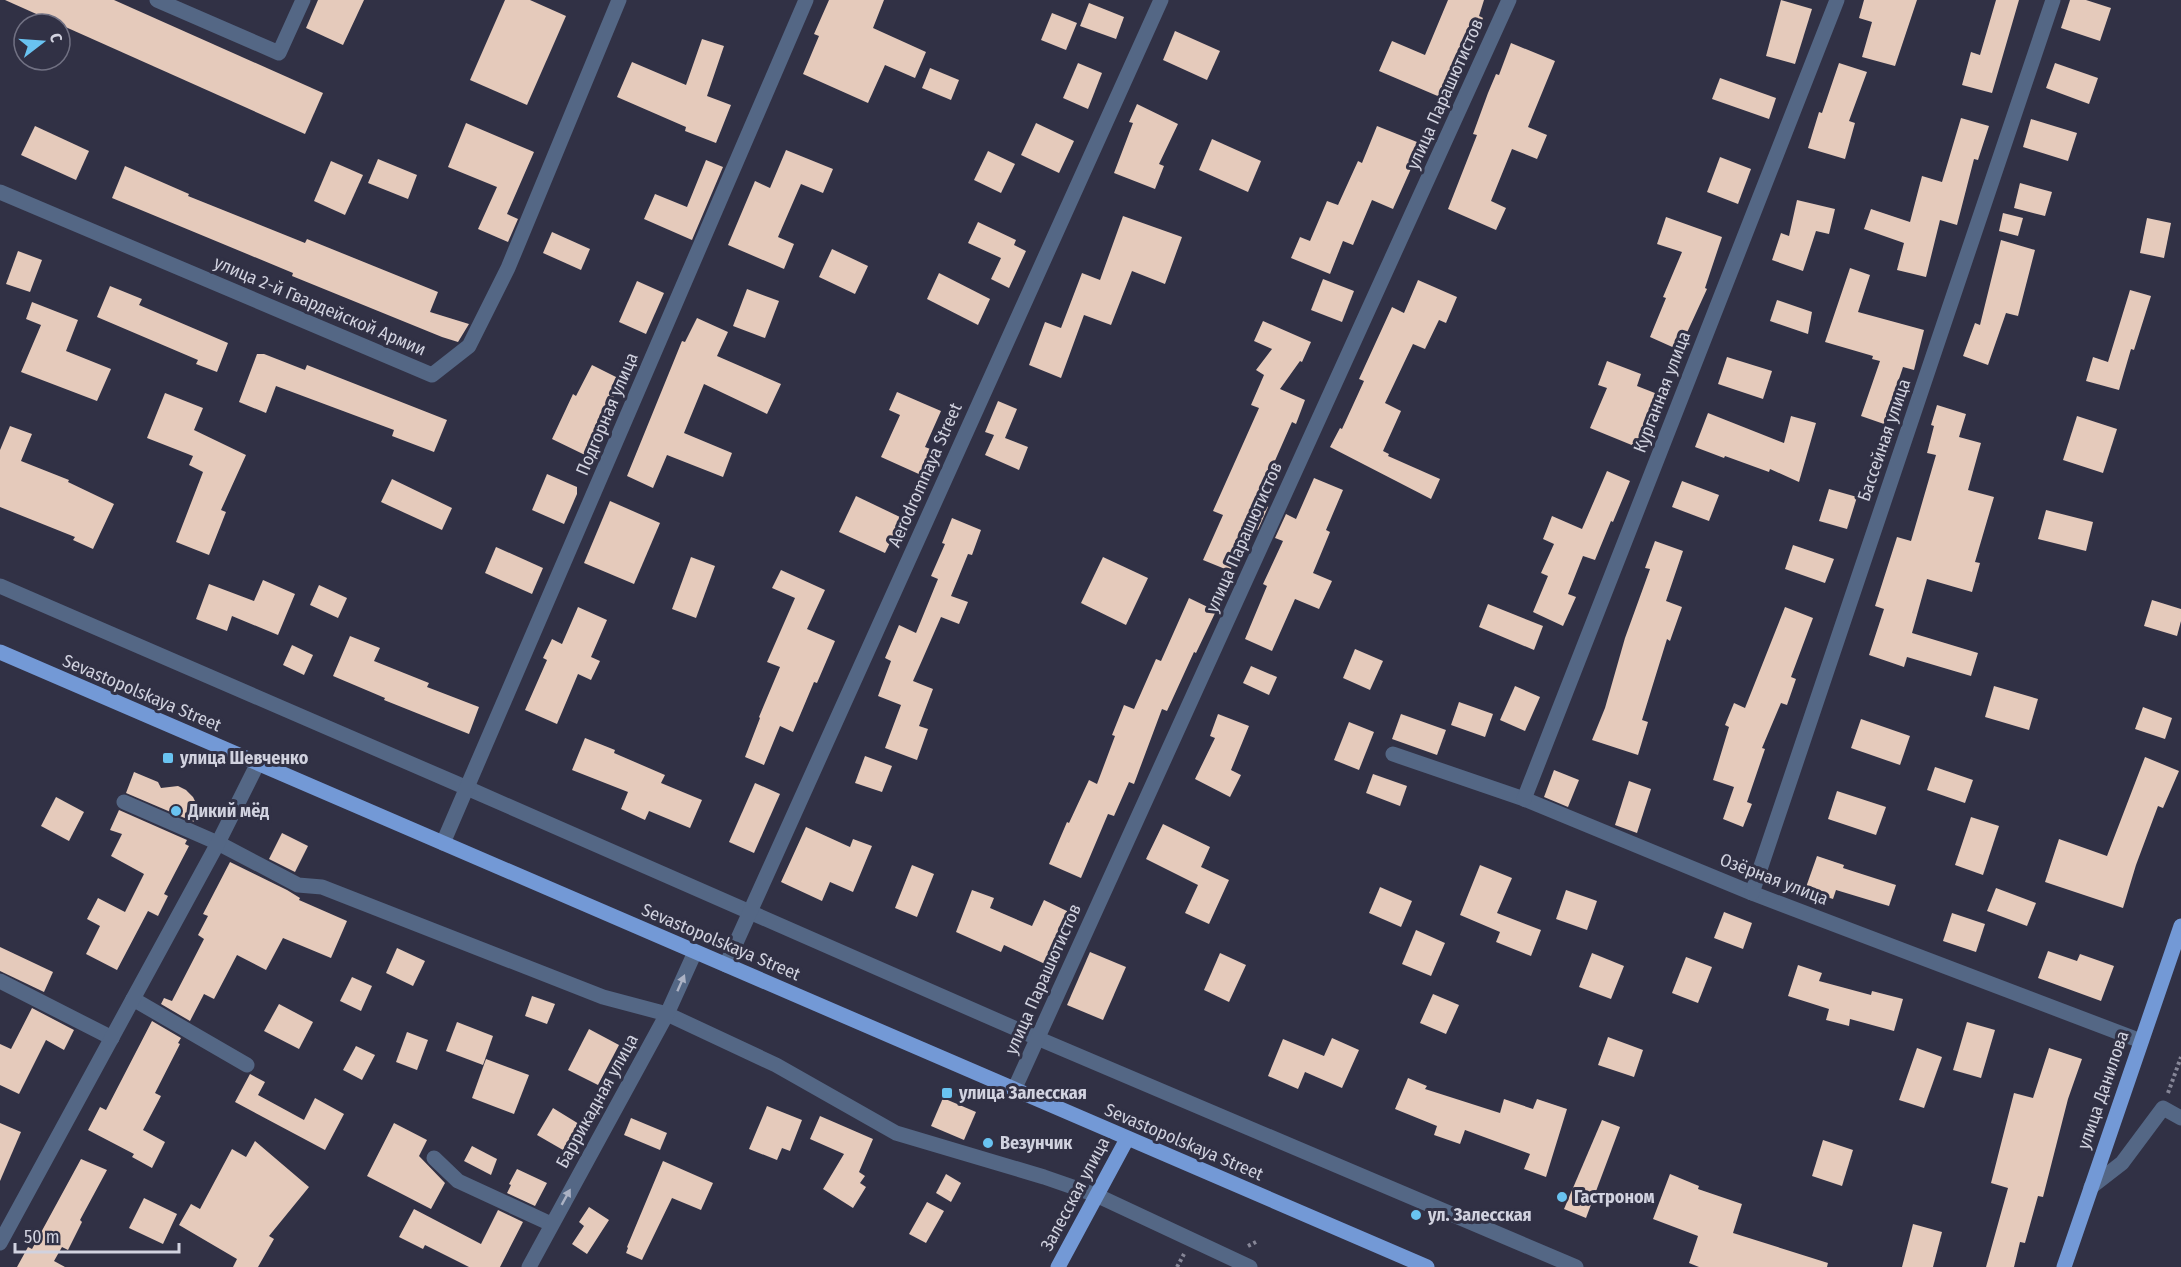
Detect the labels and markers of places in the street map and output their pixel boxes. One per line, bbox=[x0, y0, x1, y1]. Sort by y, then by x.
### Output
place label: улица Шевченко bbox=[179, 747, 309, 769]
marker: улица Шевченко bbox=[161, 751, 175, 765]
place label: Дикий мёд bbox=[187, 800, 269, 822]
marker: Дикий мёд bbox=[169, 804, 183, 818]
place label: улица Залесская bbox=[958, 1082, 1087, 1104]
marker: улица Залесская bbox=[940, 1086, 954, 1100]
place label: Везунчик bbox=[1000, 1132, 1073, 1154]
marker: Везунчик bbox=[981, 1136, 995, 1150]
place label: Гастроном bbox=[1574, 1186, 1655, 1208]
marker: Гастроном bbox=[1555, 1190, 1569, 1204]
place label: ул. Залесская bbox=[1427, 1204, 1532, 1226]
marker: ул. Залесская bbox=[1409, 1208, 1423, 1222]

